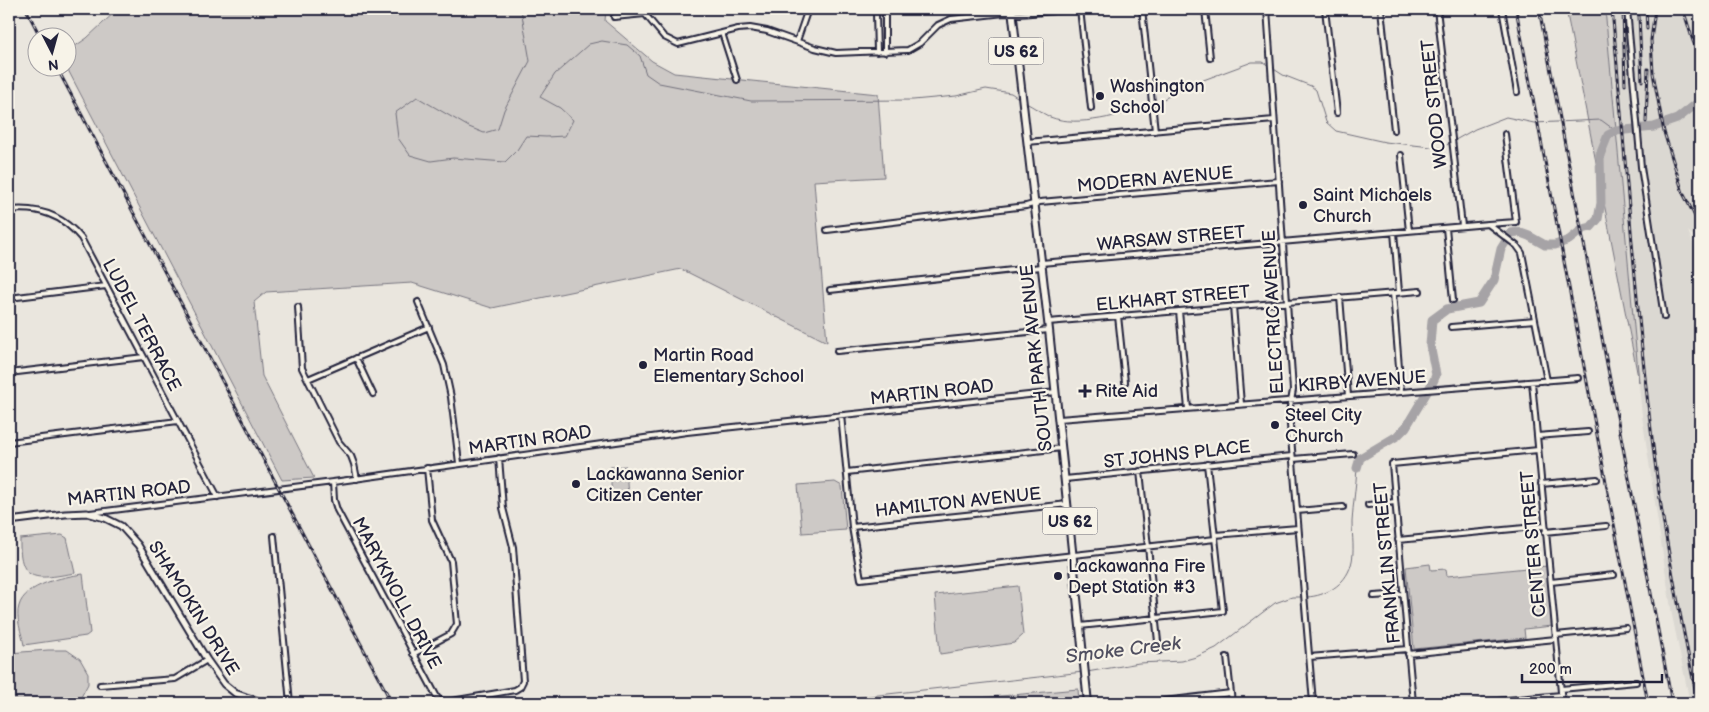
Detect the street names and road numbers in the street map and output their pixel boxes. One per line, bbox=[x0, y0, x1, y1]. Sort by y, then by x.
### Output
road number: US 62 bbox=[988, 37, 1044, 64]
street label: WOOD STREET bbox=[1417, 38, 1452, 169]
street label: MODERN AVENUE bbox=[1076, 162, 1234, 197]
street label: WARSAW STREET bbox=[1096, 222, 1246, 255]
street label: ELECTRIC AVENUE bbox=[1259, 229, 1288, 395]
street label: LUDEL TERRACE bbox=[98, 256, 185, 395]
street label: SOUTH PARK AVENUE bbox=[1016, 263, 1057, 453]
street label: ELKHART STREET bbox=[1095, 281, 1251, 316]
street label: KIRBY AVENUE bbox=[1297, 367, 1427, 396]
street label: MARTIN ROAD bbox=[869, 376, 995, 409]
street label: MARTIN ROAD bbox=[467, 421, 593, 460]
street label: ST JOHNS PLACE bbox=[1102, 436, 1252, 473]
street label: CENTER STREET bbox=[1517, 470, 1550, 618]
street label: MARTIN ROAD bbox=[66, 477, 192, 510]
street label: FRANKLIN STREET bbox=[1370, 481, 1405, 645]
street label: HAMILTON AVENUE bbox=[874, 483, 1042, 522]
road number: US 62 bbox=[1042, 508, 1098, 534]
street label: MARYKNOLL DRIVE bbox=[348, 514, 446, 673]
street label: SHAMOKIN DRIVE bbox=[144, 537, 243, 679]

